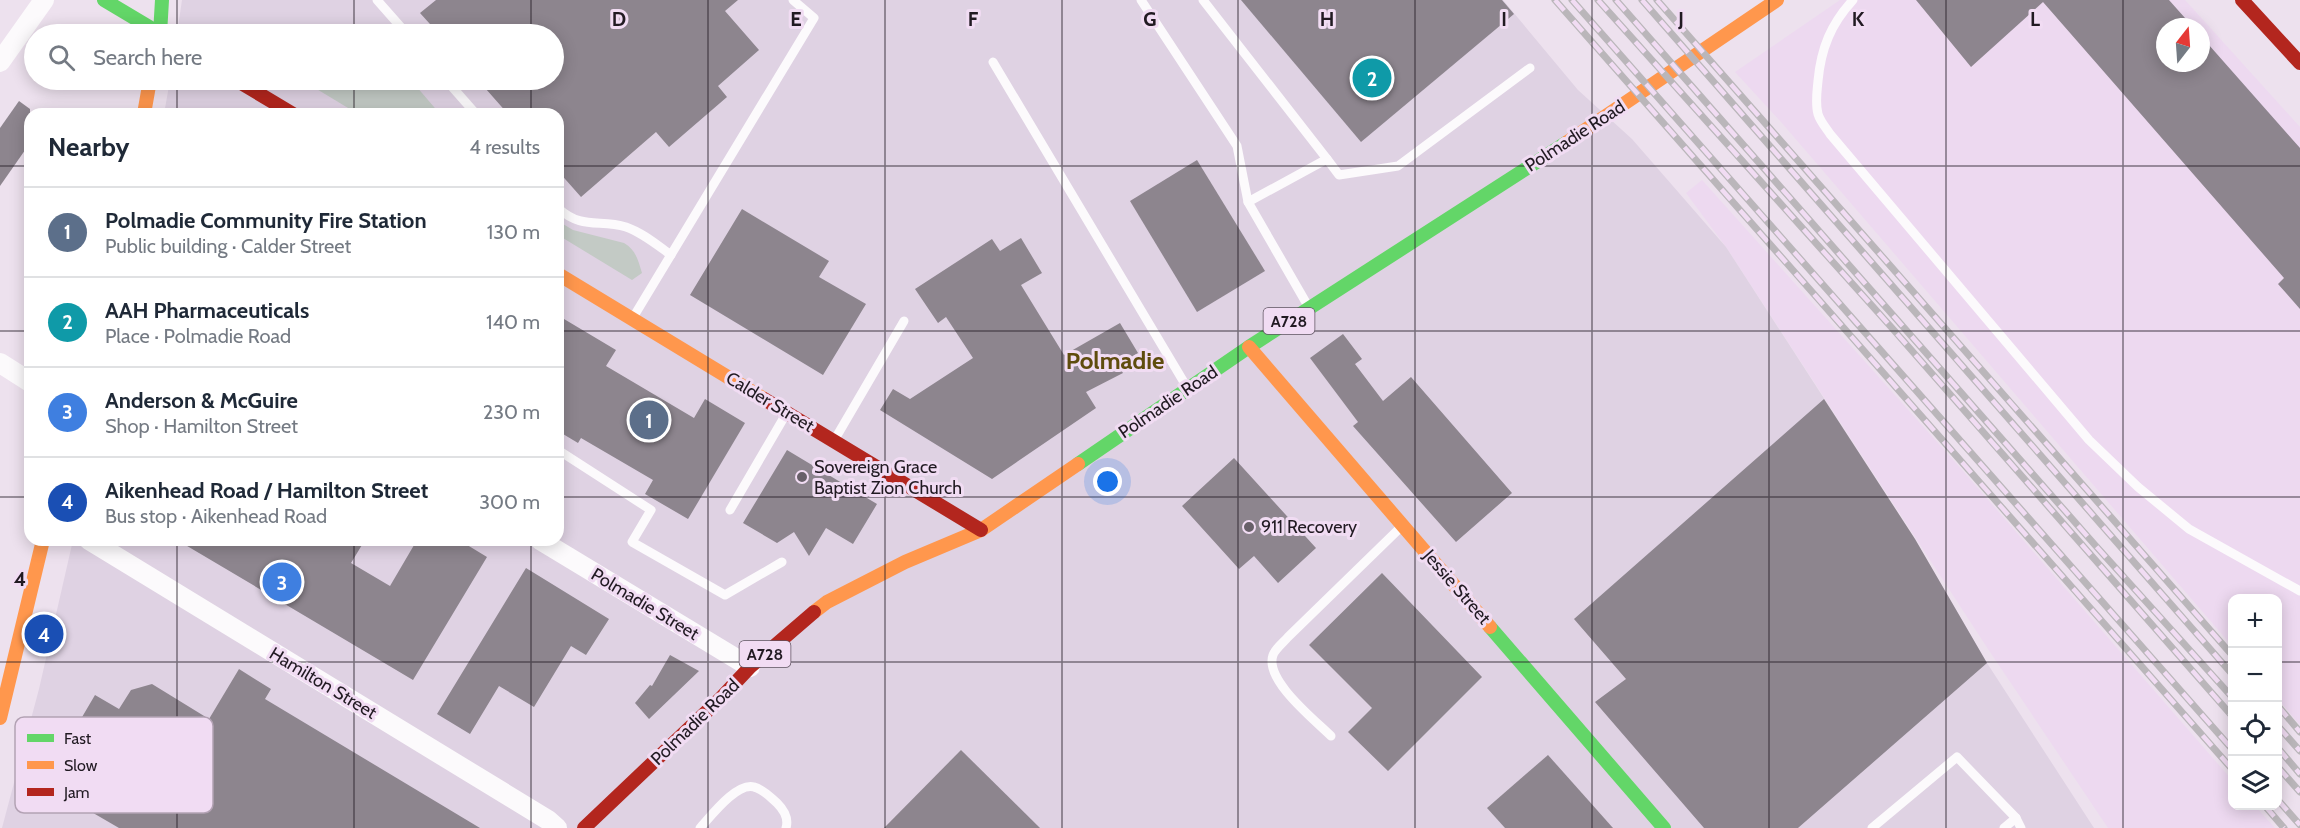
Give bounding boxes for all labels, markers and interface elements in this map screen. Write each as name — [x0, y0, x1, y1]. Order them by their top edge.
text: D — [612, 7, 626, 31]
text: E — [790, 7, 802, 31]
text: F — [968, 7, 979, 31]
text: G — [1143, 7, 1157, 31]
text: H — [1320, 7, 1334, 31]
text: I — [1501, 7, 1507, 31]
text: J — [1677, 7, 1684, 31]
text: K — [1852, 7, 1865, 31]
text: L — [2030, 7, 2040, 31]
north arrow — [2156, 18, 2210, 72]
search box — [24, 24, 564, 90]
icon: search — [45, 41, 78, 74]
text: Search here — [93, 44, 202, 71]
pin: 2 — [1352, 56, 1392, 100]
street label: Polmadie Road — [1521, 96, 1629, 176]
text: Nearby — [48, 131, 129, 163]
text: 4 results — [469, 135, 540, 159]
text: Polmadie Community Fire Station — [105, 207, 427, 234]
text: 1 — [64, 220, 71, 244]
text: 130 m — [487, 220, 540, 244]
text: Public building · Calder Street — [105, 234, 351, 258]
text: AAH Pharmaceuticals — [105, 297, 309, 324]
road number: A728 — [1264, 308, 1314, 334]
text: 2 — [62, 310, 73, 334]
text: 140 m — [486, 310, 540, 334]
text: Place · Polmadie Road — [105, 324, 291, 348]
district label: Polmadie — [1066, 346, 1164, 375]
street label: Polmadie Road — [1114, 361, 1222, 443]
street label: Calder Street — [722, 367, 818, 437]
text: Anderson & McGuire — [105, 387, 298, 414]
pin: 1 — [630, 398, 668, 442]
text: 3 — [62, 400, 73, 424]
text: 230 m — [483, 400, 540, 424]
text: Shop · Hamilton Street — [105, 414, 298, 438]
place label: Sovereign Grace Baptist Zion Church — [814, 456, 962, 499]
your location — [1093, 467, 1122, 496]
marker: Sovereign Grace Baptist Zion Church — [795, 470, 809, 484]
text: Aikenhead Road / Hamilton Street — [105, 477, 428, 504]
text: 4 — [61, 490, 74, 514]
text: 300 m — [479, 490, 540, 514]
text: Bus stop · Aikenhead Road — [105, 504, 327, 528]
place label: 911 Recovery — [1261, 516, 1357, 538]
marker: 911 Recovery — [1242, 520, 1256, 534]
street label: Jessie Street — [1418, 544, 1495, 629]
pin: 3 — [262, 560, 302, 604]
street label: Polmadie Street — [587, 563, 703, 645]
text: 4 — [14, 567, 26, 591]
map controls — [2228, 594, 2282, 810]
button: + — [2228, 594, 2282, 648]
pin: 4 — [24, 612, 63, 656]
road number: A728 — [740, 641, 790, 667]
street label: Hamilton Street — [265, 642, 381, 724]
button: − — [2228, 648, 2282, 702]
street label: Polmadie Road — [646, 674, 744, 770]
button: locate — [2228, 702, 2282, 756]
legend — [15, 717, 213, 813]
text: Fast — [64, 729, 92, 748]
text: Slow — [64, 756, 98, 775]
button: layers — [2228, 756, 2282, 810]
text: Jam — [63, 783, 90, 802]

